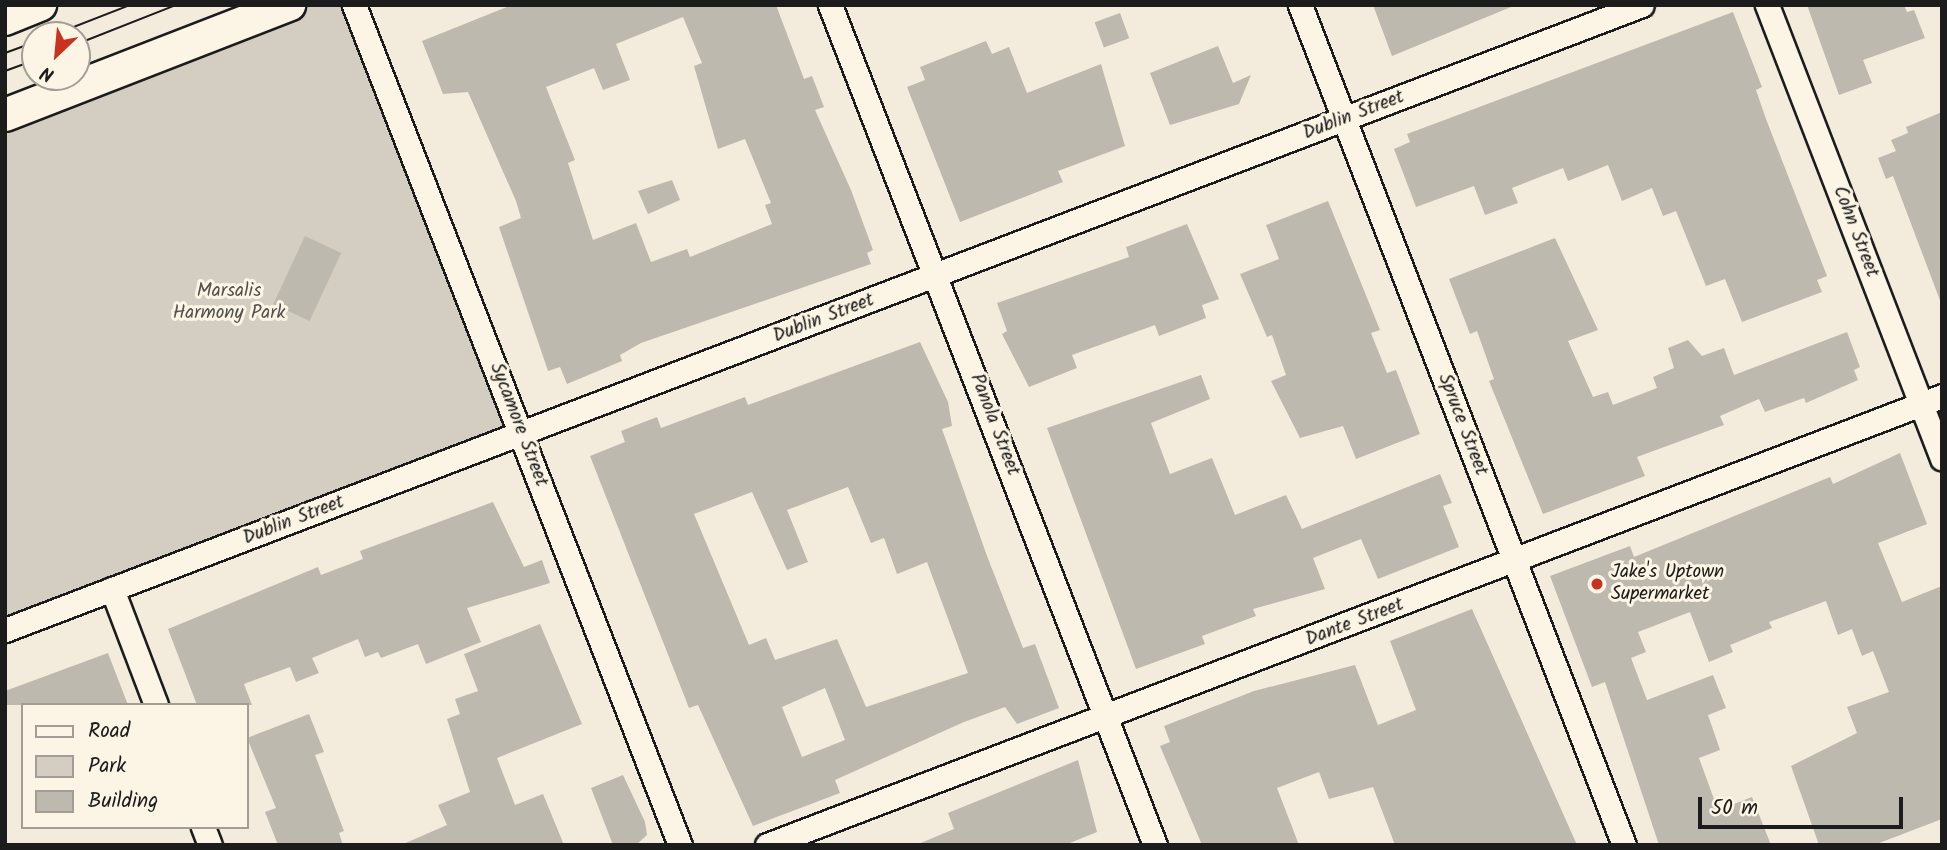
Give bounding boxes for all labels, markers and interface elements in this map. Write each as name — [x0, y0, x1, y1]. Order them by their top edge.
north arrow — [21, 21, 91, 91]
text: N — [36, 57, 60, 89]
street label: Dublin Street — [1300, 86, 1408, 146]
street label: Cohn Street — [1827, 183, 1883, 281]
park label: Marsalis Harmony Park — [173, 281, 285, 325]
street label: Dublin Street — [770, 289, 878, 349]
street label: Sycamore Street — [484, 360, 552, 490]
street label: Panola Street — [964, 371, 1024, 479]
street label: Spruce Street — [1432, 371, 1492, 479]
street label: Dublin Street — [240, 491, 348, 551]
place label: Jake's Uptown Supermarket — [1611, 562, 1724, 606]
marker: Jake's Uptown Supermarket — [1589, 576, 1605, 592]
street label: Dante Street — [1303, 594, 1407, 652]
legend — [21, 703, 248, 829]
text: Road — [88, 715, 130, 748]
text: Park — [88, 750, 126, 783]
scale bar — [1702, 784, 1907, 828]
text: Building — [88, 785, 158, 818]
text: 50 m — [1711, 792, 1758, 825]

